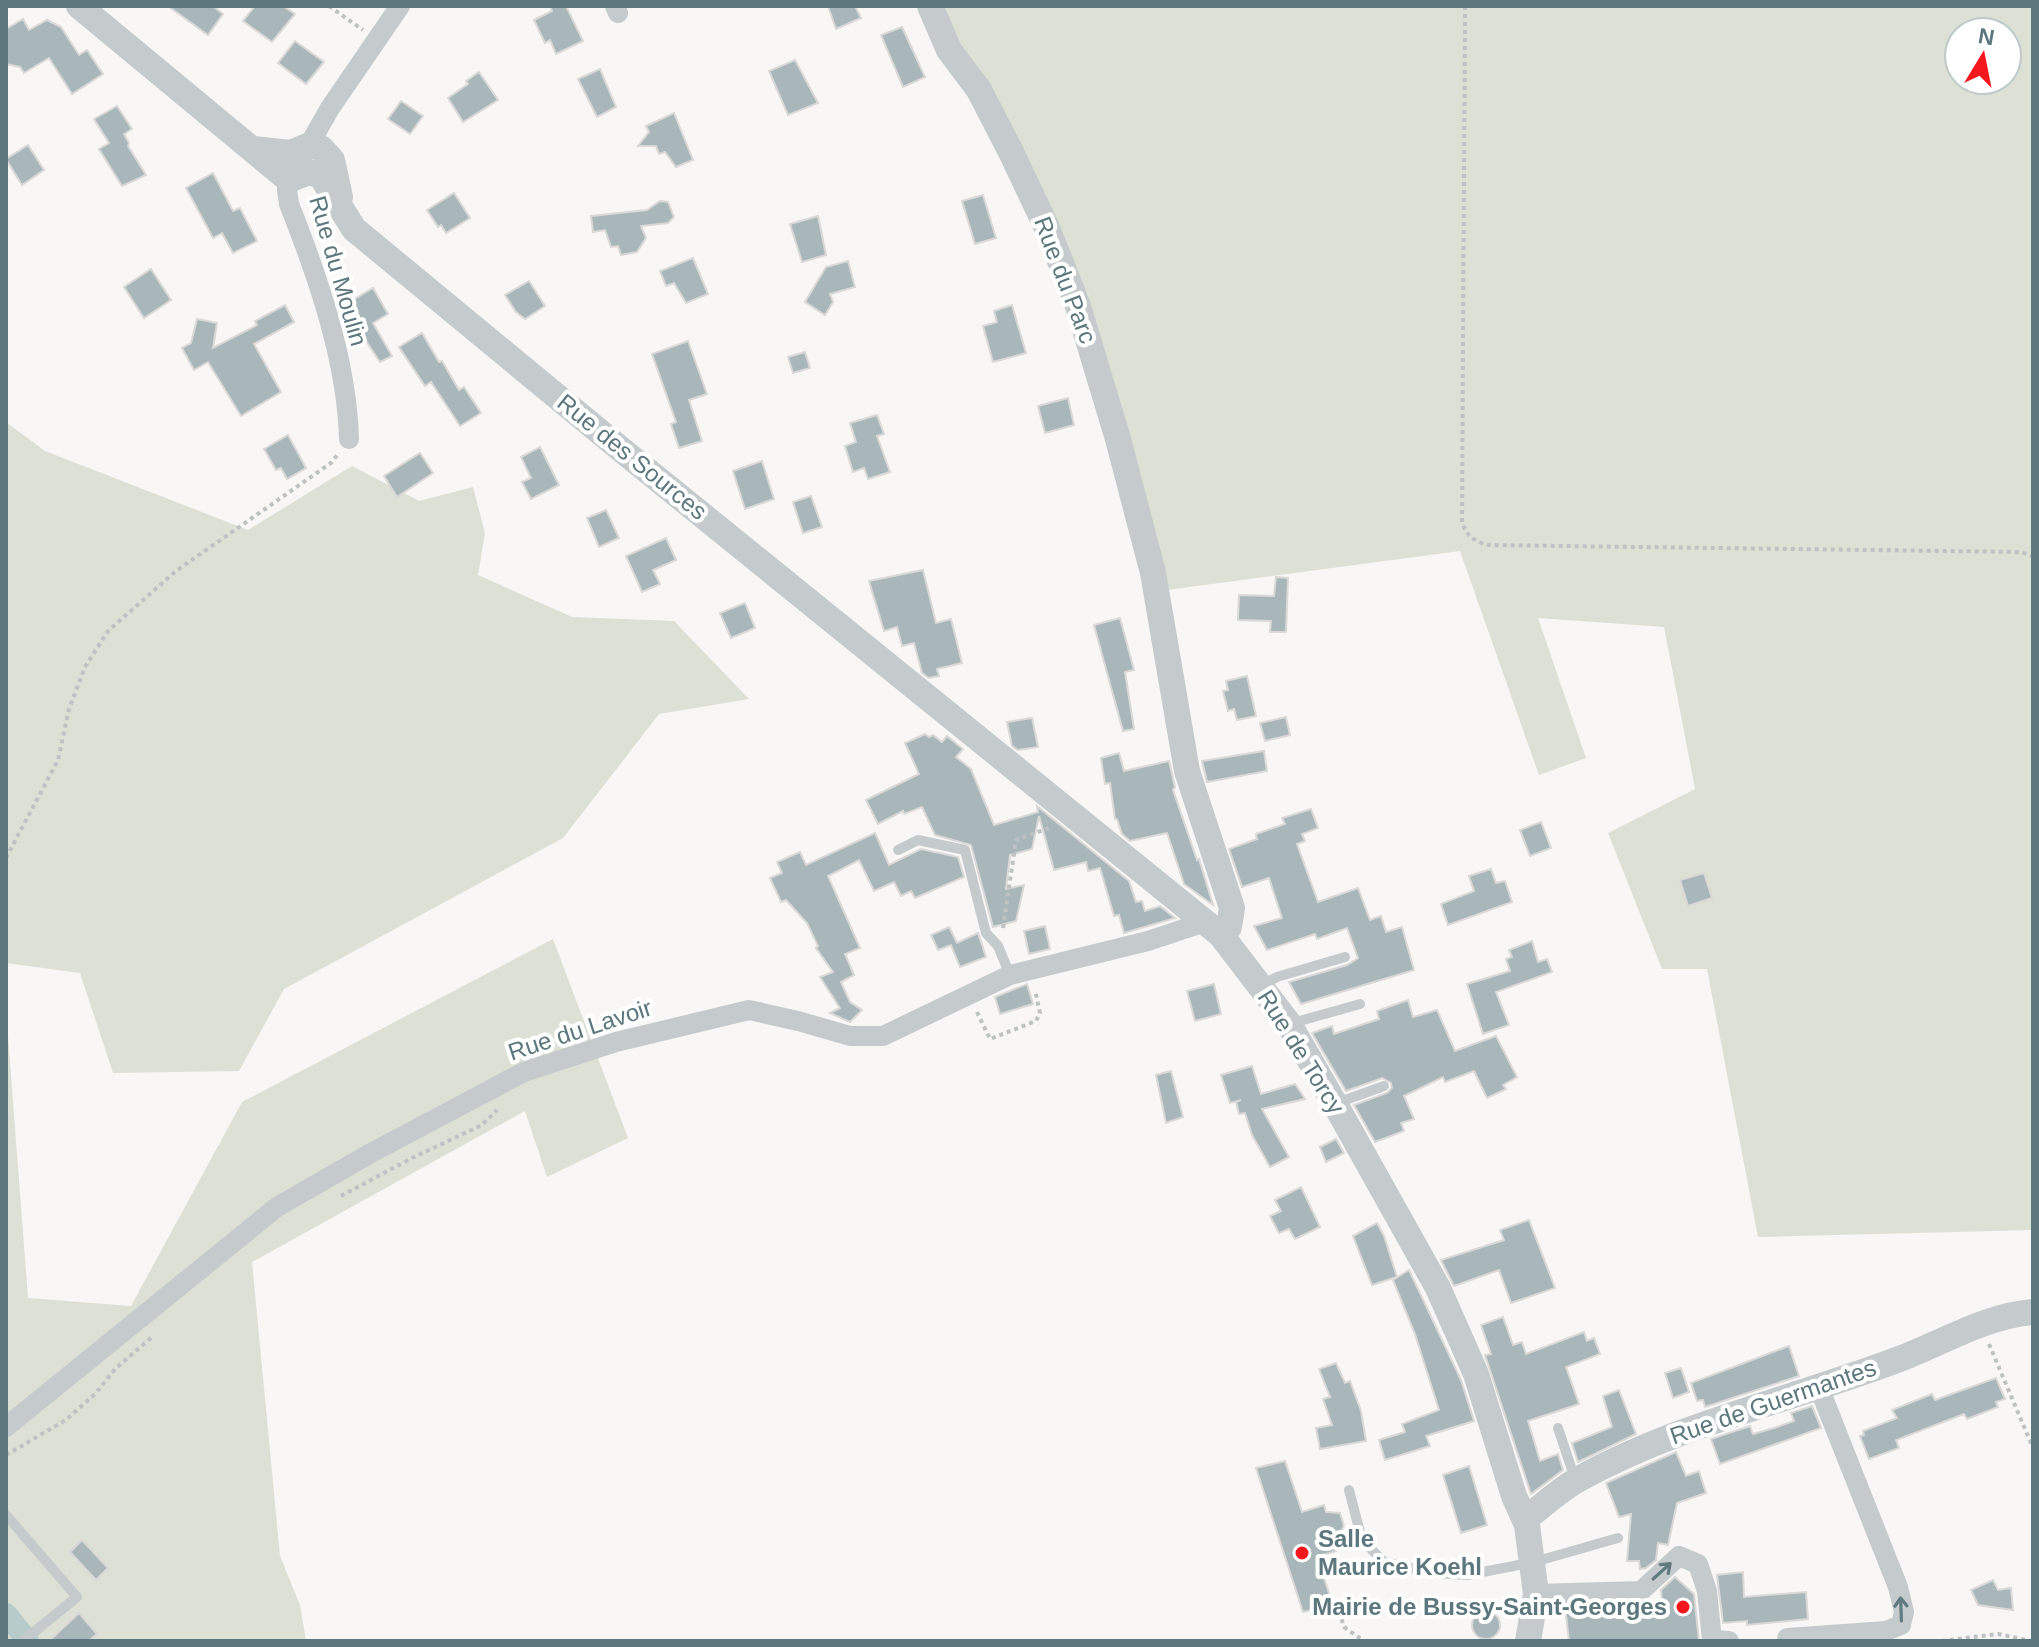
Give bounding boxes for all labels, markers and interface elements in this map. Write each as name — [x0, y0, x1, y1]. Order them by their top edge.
north arrow — [1943, 16, 2023, 96]
text: N — [1976, 23, 1996, 50]
street label: Rue du Moulin — [304, 193, 373, 349]
street label: Rue du Parc — [1029, 213, 1102, 347]
street label: Rue des Sources — [552, 388, 712, 525]
street label: Rue de Torcy — [1253, 985, 1350, 1119]
street label: Rue du Lavoir — [505, 994, 655, 1065]
street label: Rue de Guermantes — [1666, 1354, 1879, 1449]
place label: Salle Maurice Koehl — [1318, 1525, 1482, 1580]
marker: Salle Maurice Koehl — [1293, 1544, 1311, 1562]
one-way arrow — [1651, 1562, 1672, 1581]
place label: Mairie de Bussy-Saint-Georges — [1312, 1593, 1667, 1620]
one-way arrow — [1893, 1596, 1908, 1622]
marker: Mairie de Bussy-Saint-Georges — [1674, 1598, 1692, 1616]

